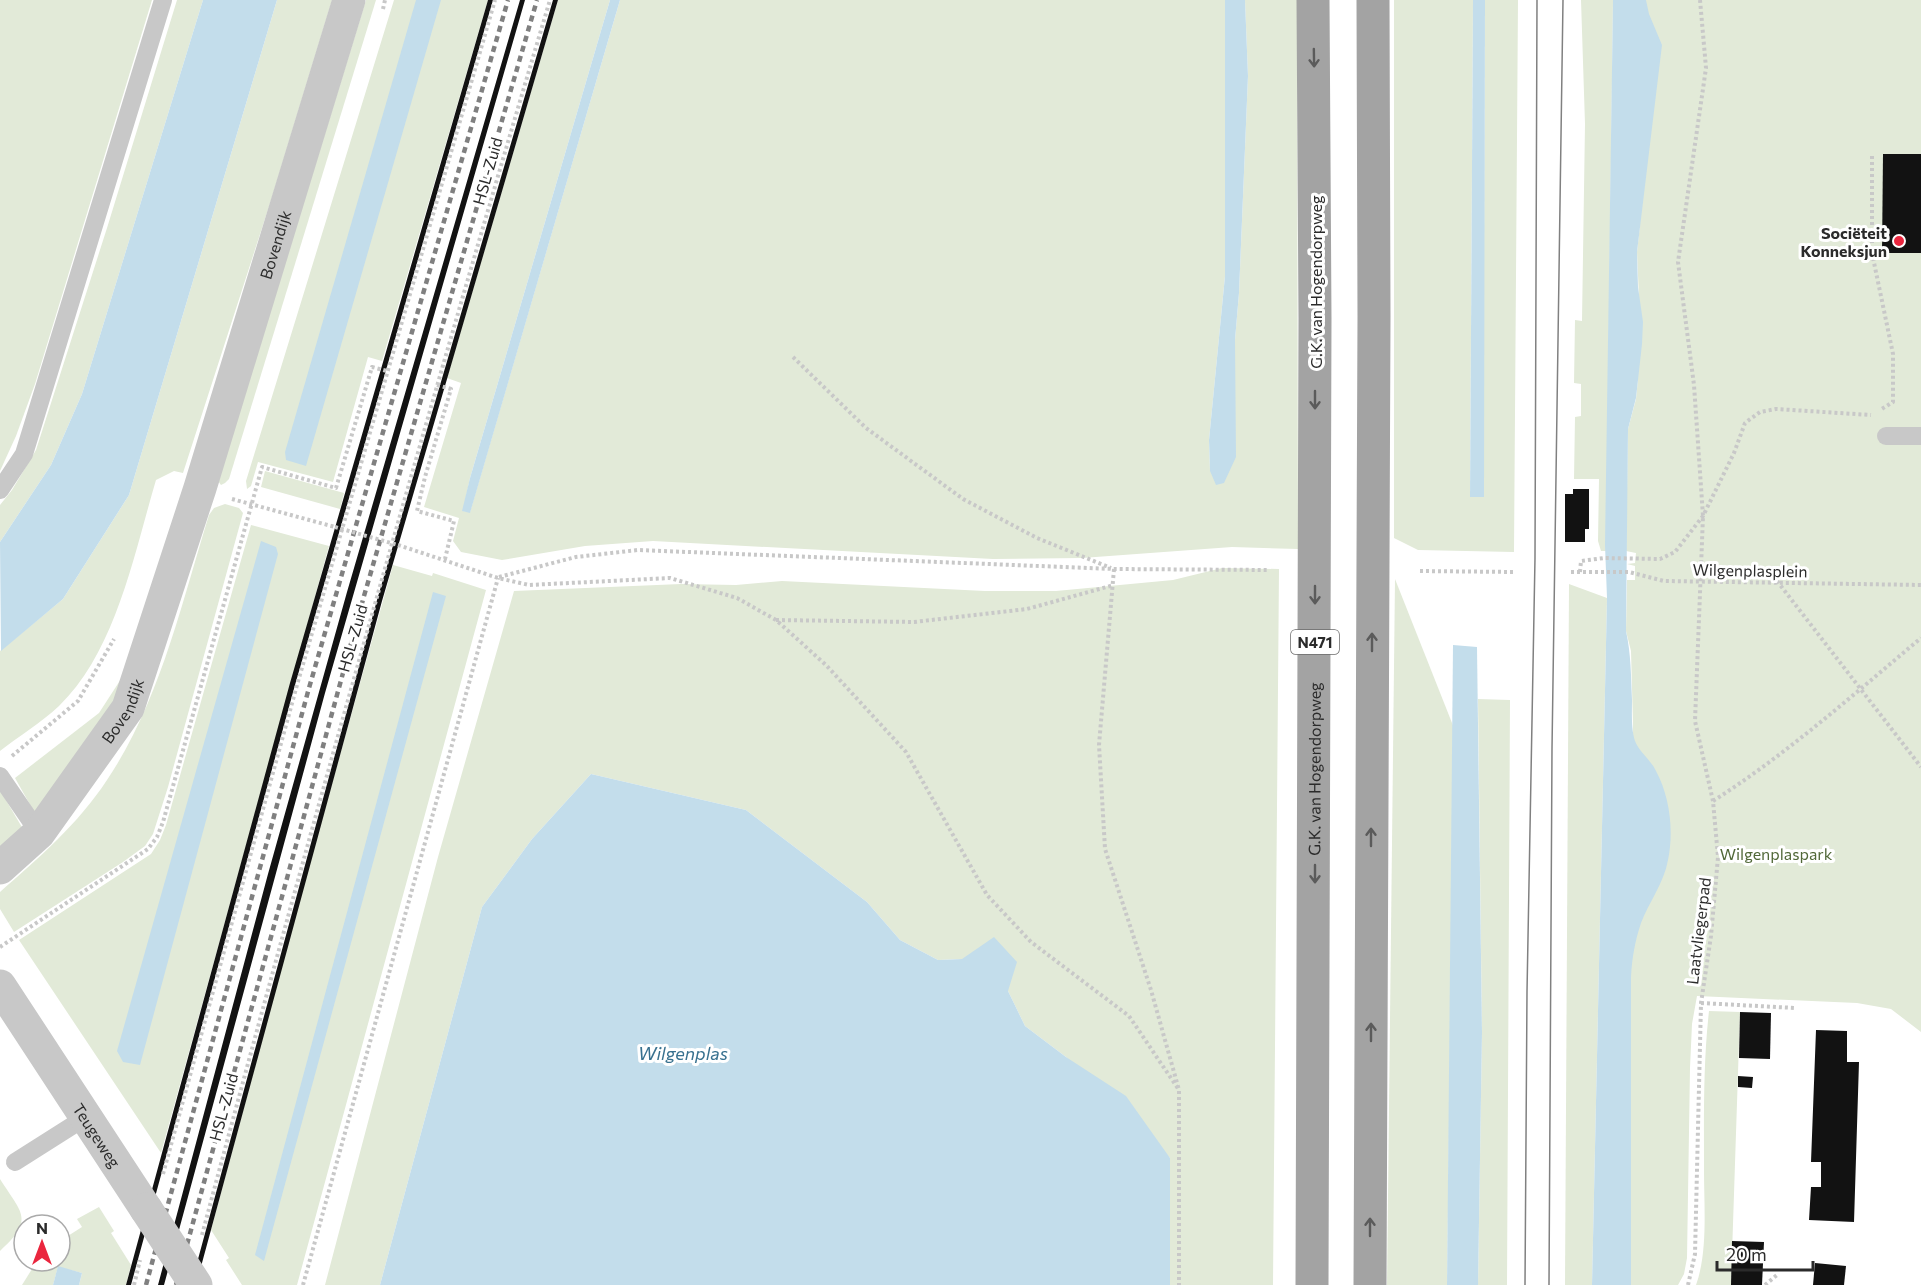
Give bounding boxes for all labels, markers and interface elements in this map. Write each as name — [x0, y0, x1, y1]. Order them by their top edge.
one-way arrow — [1308, 48, 1320, 68]
street label: HSL-Zuid — [468, 135, 506, 207]
street label: G.K. van Hogendorpweg — [1306, 195, 1325, 369]
street label: Bovendijk — [255, 207, 294, 281]
place label: Sociëteit Konneksjun — [1801, 223, 1887, 260]
marker: Sociëteit Konneksjun — [1892, 234, 1906, 248]
one-way arrow — [1309, 390, 1321, 410]
street label: Wilgenplasplein — [1692, 559, 1808, 581]
one-way arrow — [1309, 585, 1321, 605]
street label: HSL-Zuid — [333, 602, 371, 674]
road number: N471 — [1291, 630, 1339, 654]
one-way arrow — [1366, 632, 1378, 652]
street label: Bovendijk — [97, 675, 147, 747]
street label: G.K. van Hogendorpweg — [1304, 682, 1323, 856]
one-way arrow — [1365, 827, 1377, 847]
park label: Wilgenplaspark — [1720, 844, 1833, 863]
one-way arrow — [1309, 864, 1321, 884]
street label: Laatvliegerpad — [1682, 876, 1714, 986]
one-way arrow — [1365, 1022, 1377, 1042]
water label: Wilgenplas — [638, 1042, 728, 1064]
street label: HSL-Zuid — [205, 1071, 241, 1143]
street label: Teugeweg — [70, 1099, 126, 1171]
north arrow — [12, 1213, 72, 1273]
one-way arrow — [1364, 1217, 1376, 1237]
text: N — [36, 1218, 48, 1237]
scale bar — [1717, 1234, 1813, 1272]
text: 20 m — [1726, 1243, 1767, 1265]

